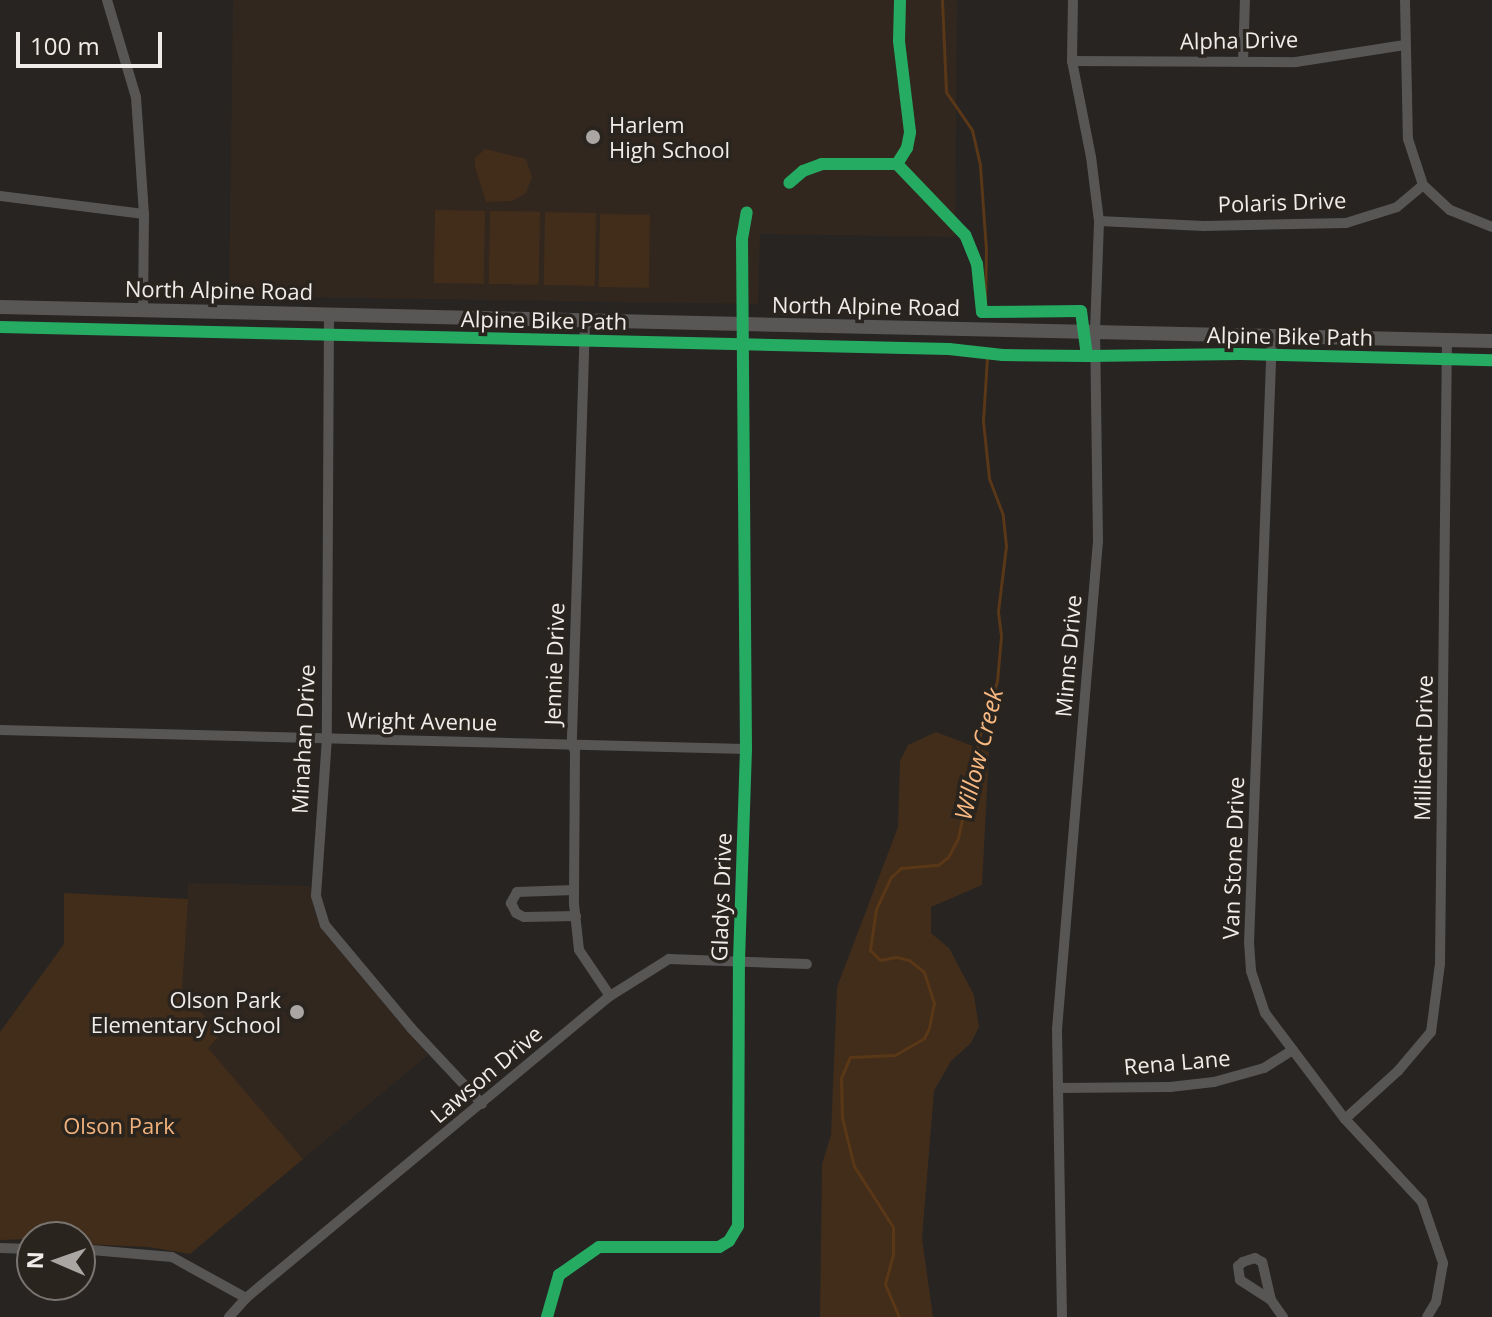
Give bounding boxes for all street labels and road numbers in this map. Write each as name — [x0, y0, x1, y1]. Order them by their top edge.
street label: Alpha Drive — [1180, 26, 1298, 54]
street label: Polaris Drive — [1217, 187, 1347, 217]
street label: North Alpine Road — [125, 275, 313, 305]
street label: North Alpine Road — [772, 291, 960, 321]
street label: Alpine Bike Path — [461, 305, 627, 335]
street label: Alpine Bike Path — [1207, 321, 1373, 351]
street label: Minns Drive — [1050, 594, 1086, 718]
street label: Jennie Drive — [539, 602, 569, 726]
street label: Minahan Drive — [286, 663, 320, 815]
street label: Millicent Drive — [1409, 675, 1437, 821]
street label: Wright Avenue — [347, 706, 497, 736]
street label: Van Stone Drive — [1217, 776, 1249, 940]
street label: Gladys Drive — [706, 832, 736, 962]
street label: Lawson Drive — [425, 1020, 547, 1128]
street label: Rena Lane — [1123, 1044, 1231, 1080]

